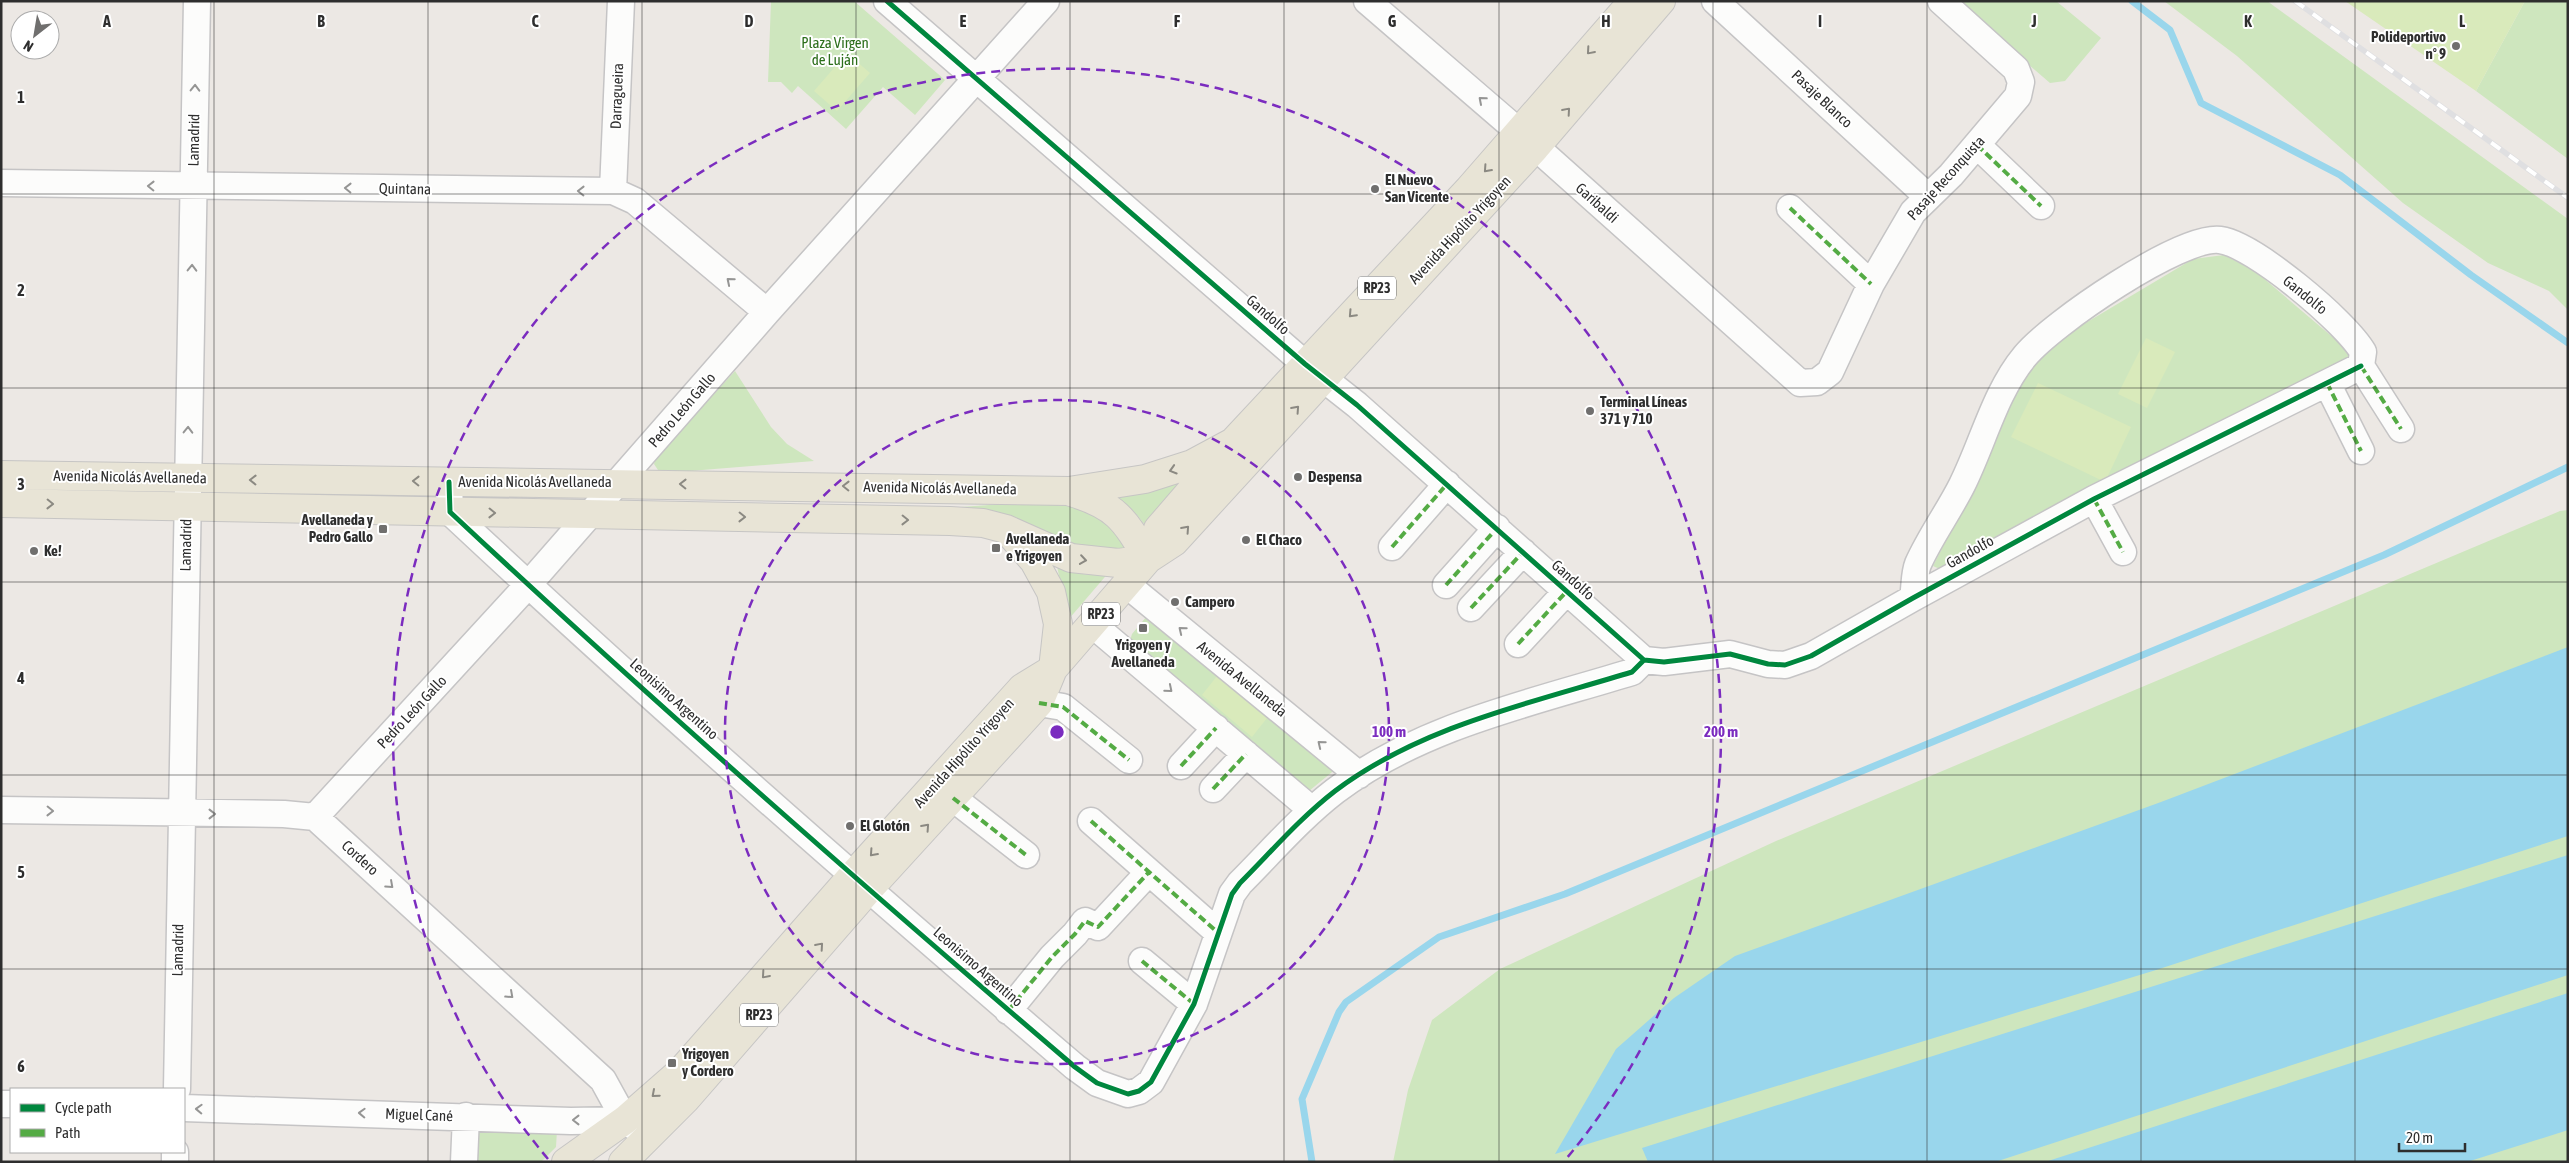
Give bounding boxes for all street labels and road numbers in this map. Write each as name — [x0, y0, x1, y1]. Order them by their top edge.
street label: Darragueira — [607, 63, 626, 129]
street label: Pasaje Blanco — [1789, 66, 1856, 131]
street label: Lamadrid — [185, 114, 202, 166]
street label: Pasaje Reconquista — [1903, 132, 1988, 223]
street label: Avenida Hipólito Yrigoyen — [1405, 172, 1514, 287]
street label: Garibaldi — [1573, 179, 1622, 226]
street label: Quintana — [379, 180, 431, 197]
street label: Gandolfo — [2280, 272, 2331, 317]
road number: RP23 — [1358, 276, 1396, 300]
street label: Gandolfo — [1243, 291, 1293, 338]
street label: Pedro León Gallo — [645, 369, 719, 450]
street label: Avenida Nicolás Avellaneda — [53, 467, 207, 486]
street label: Avenida Nicolás Avellaneda — [458, 473, 612, 490]
street label: Avenida Nicolás Avellaneda — [863, 478, 1017, 497]
street label: Lamadrid — [177, 519, 194, 571]
street label: Gandolfo — [1943, 532, 1996, 571]
street label: Gandolfo — [1548, 556, 1598, 603]
road number: RP23 — [1082, 602, 1120, 626]
street label: Avenida Avellaneda — [1194, 637, 1291, 720]
street label: Leonisimo Argentino — [627, 655, 722, 743]
street label: Pedro León Gallo — [374, 672, 450, 752]
street label: Avenida Hipólito Yrigoyen — [910, 695, 1017, 811]
street label: Cordero — [338, 837, 382, 879]
street label: Leonisimo Argentino — [930, 923, 1026, 1010]
street label: Lamadrid — [169, 924, 186, 976]
road number: RP23 — [740, 1004, 778, 1026]
street label: Miguel Cané — [385, 1105, 453, 1124]

